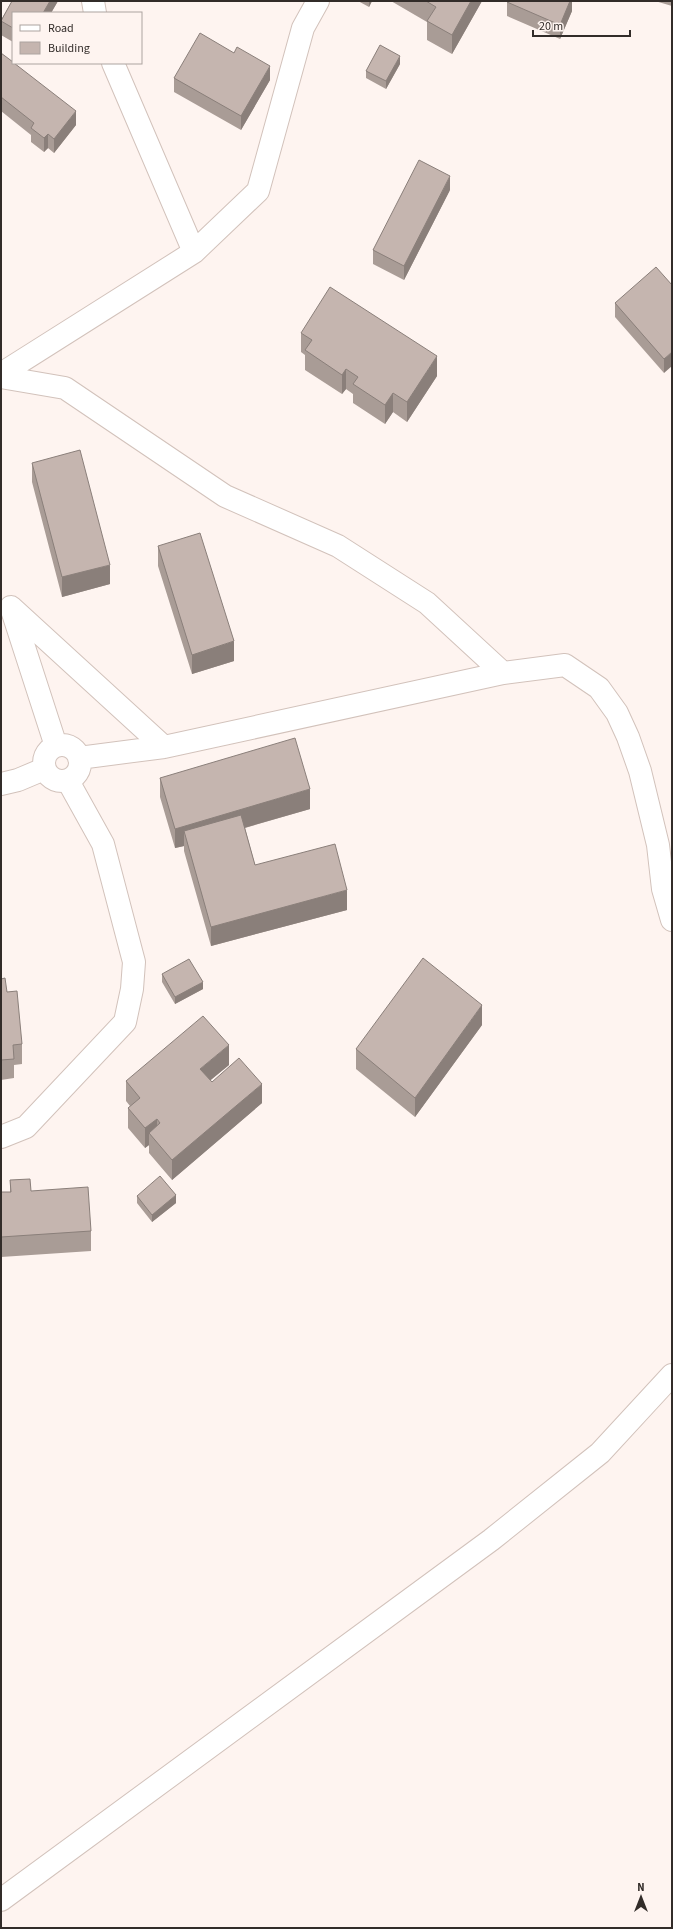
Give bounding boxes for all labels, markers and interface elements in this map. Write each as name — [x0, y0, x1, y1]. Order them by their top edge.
legend — [12, 12, 142, 64]
scale bar — [533, 12, 630, 38]
text: 20 m — [539, 18, 563, 35]
text: Road — [48, 20, 74, 37]
text: Building — [48, 40, 90, 57]
north arrow — [621, 1877, 661, 1917]
text: N — [637, 1880, 645, 1895]

